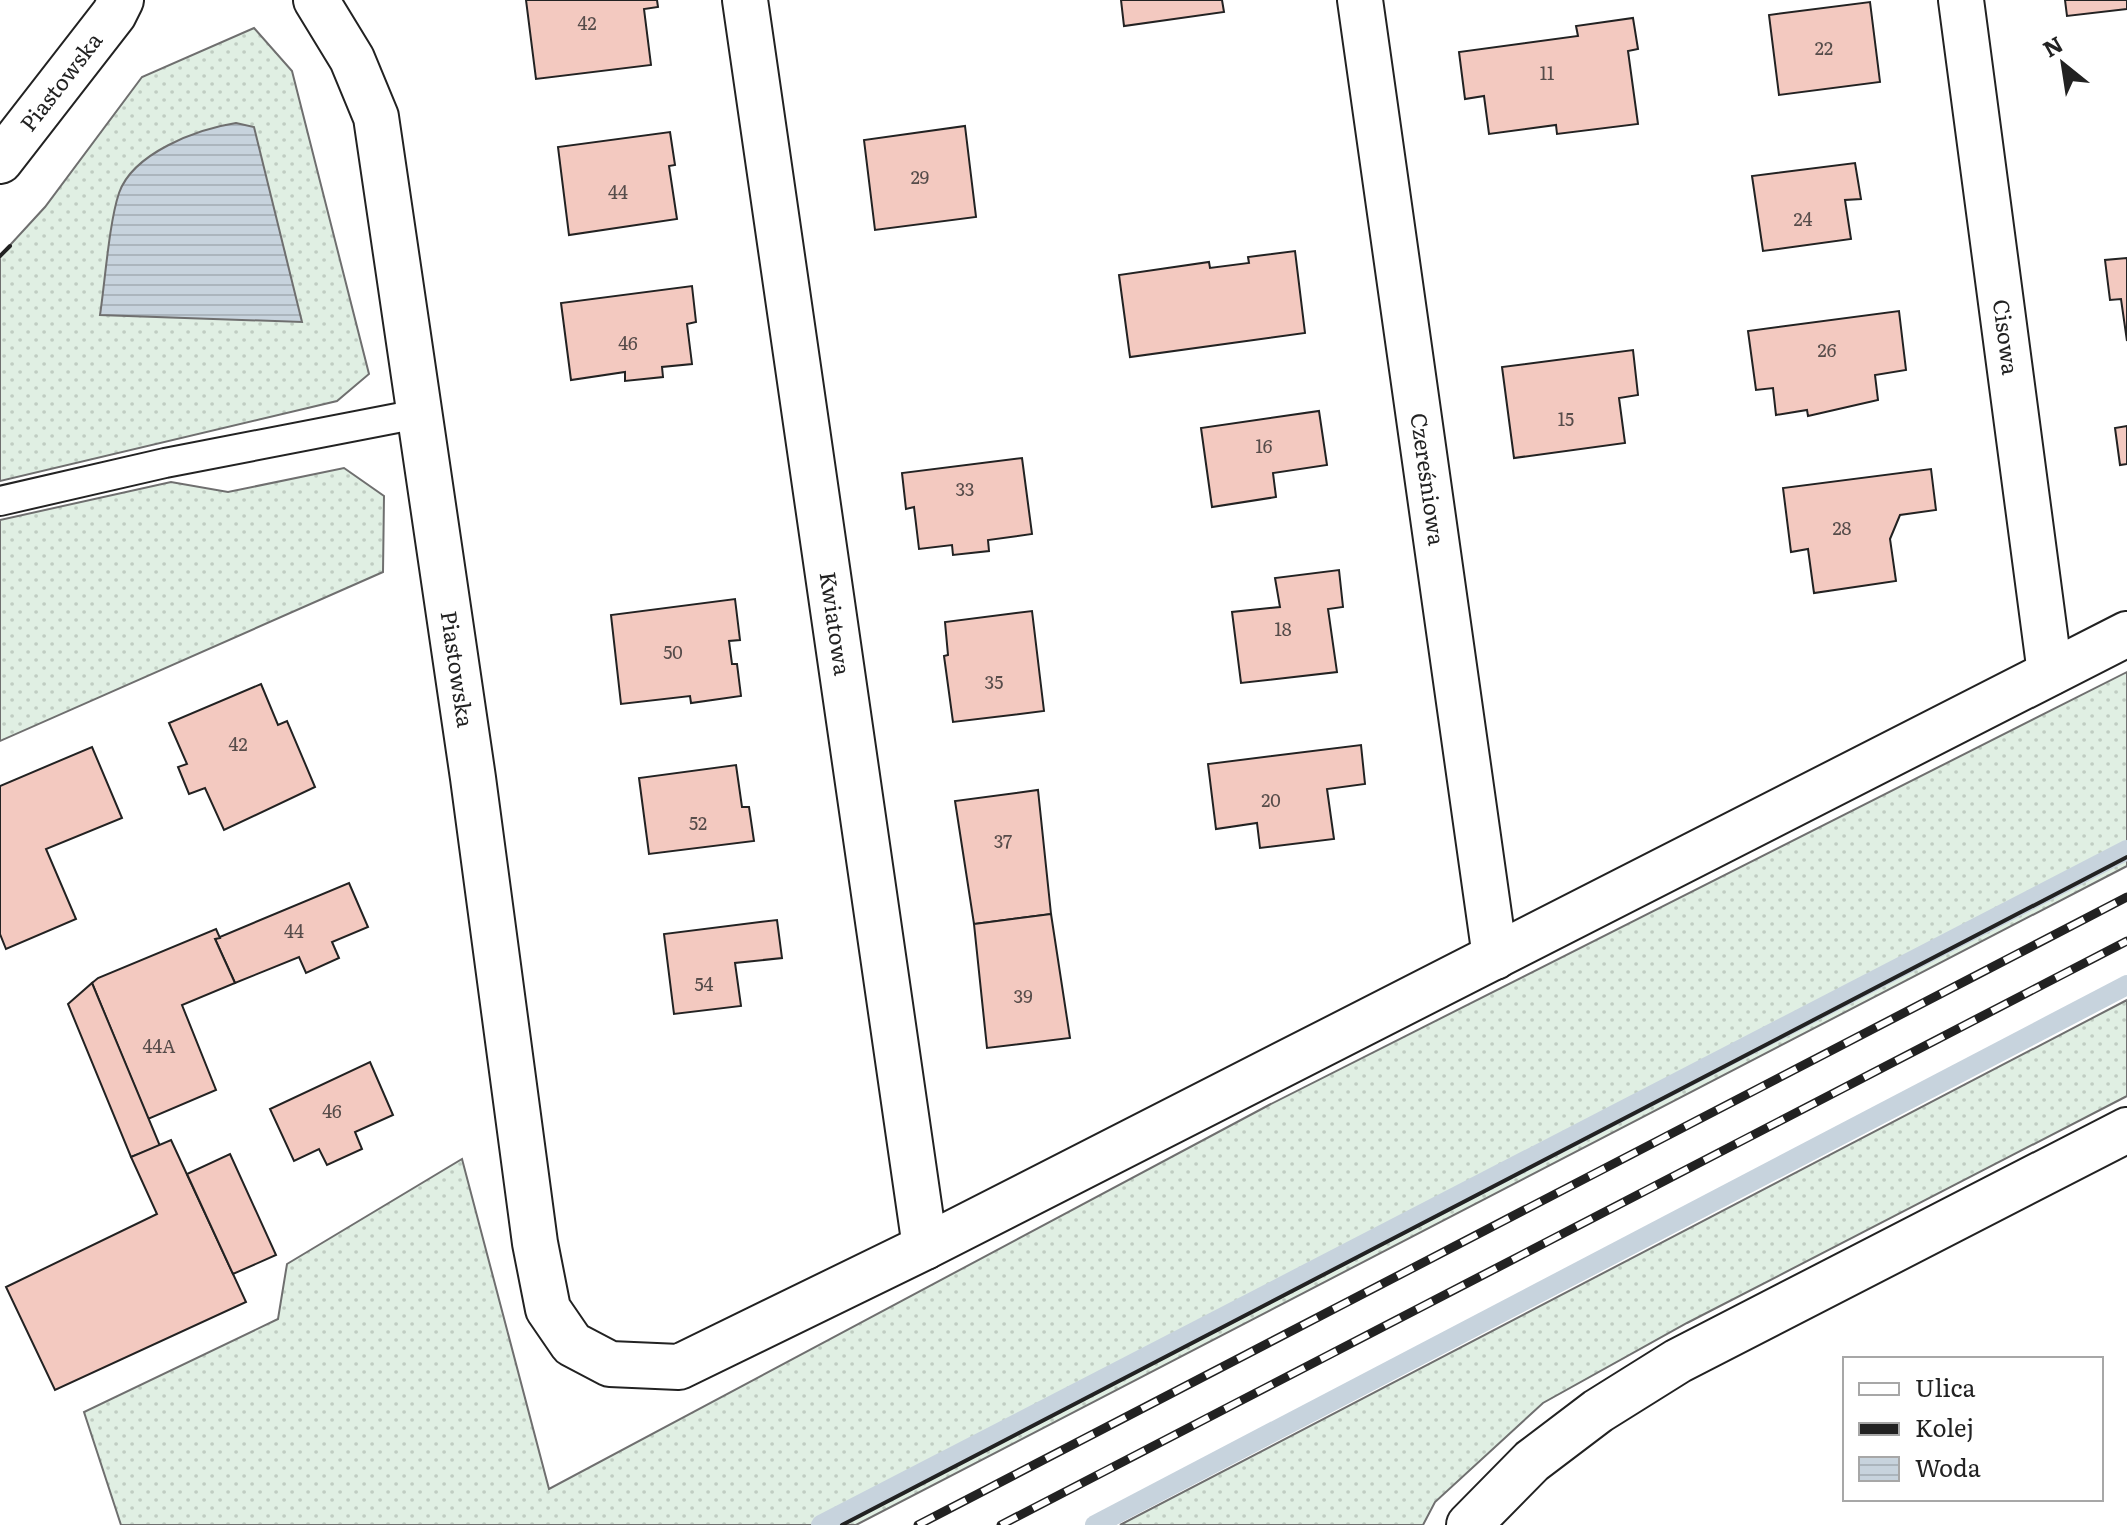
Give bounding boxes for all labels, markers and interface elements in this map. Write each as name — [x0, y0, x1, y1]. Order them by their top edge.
house number: 42 — [577, 9, 597, 36]
street label: Piastowska — [11, 24, 109, 138]
north arrow — [2023, 24, 2103, 104]
text: N — [2036, 26, 2068, 64]
house number: 22 — [1815, 34, 1833, 61]
house number: 11 — [1540, 59, 1554, 86]
house number: 29 — [911, 163, 929, 190]
house number: 44 — [608, 178, 628, 205]
house number: 24 — [1793, 205, 1813, 232]
street label: Cisowa — [1986, 297, 2028, 377]
house number: 46 — [618, 329, 638, 356]
house number: 26 — [1818, 336, 1837, 363]
house number: 15 — [1558, 405, 1574, 432]
street label: Czereśniowa — [1403, 411, 1455, 548]
house number: 16 — [1256, 432, 1273, 459]
house number: 33 — [956, 475, 974, 502]
house number: 28 — [1832, 514, 1852, 541]
street label: Kwiatowa — [813, 569, 860, 678]
street label: Piastowska — [434, 608, 483, 730]
house number: 18 — [1274, 615, 1292, 642]
house number: 50 — [663, 638, 683, 665]
house number: 35 — [985, 668, 1003, 695]
house number: 42 — [228, 730, 248, 757]
house number: 20 — [1261, 786, 1281, 813]
house number: 52 — [689, 809, 707, 836]
house number: 37 — [994, 827, 1012, 854]
house number: 44 — [284, 917, 304, 944]
house number: 54 — [694, 970, 714, 997]
house number: 39 — [1013, 982, 1033, 1009]
house number: 44A — [142, 1032, 176, 1059]
house number: 46 — [322, 1097, 342, 1124]
legend — [1843, 1357, 2103, 1501]
text: Ulica — [1915, 1369, 1975, 1404]
text: Kolej — [1915, 1409, 1974, 1444]
text: Woda — [1915, 1449, 1981, 1484]

